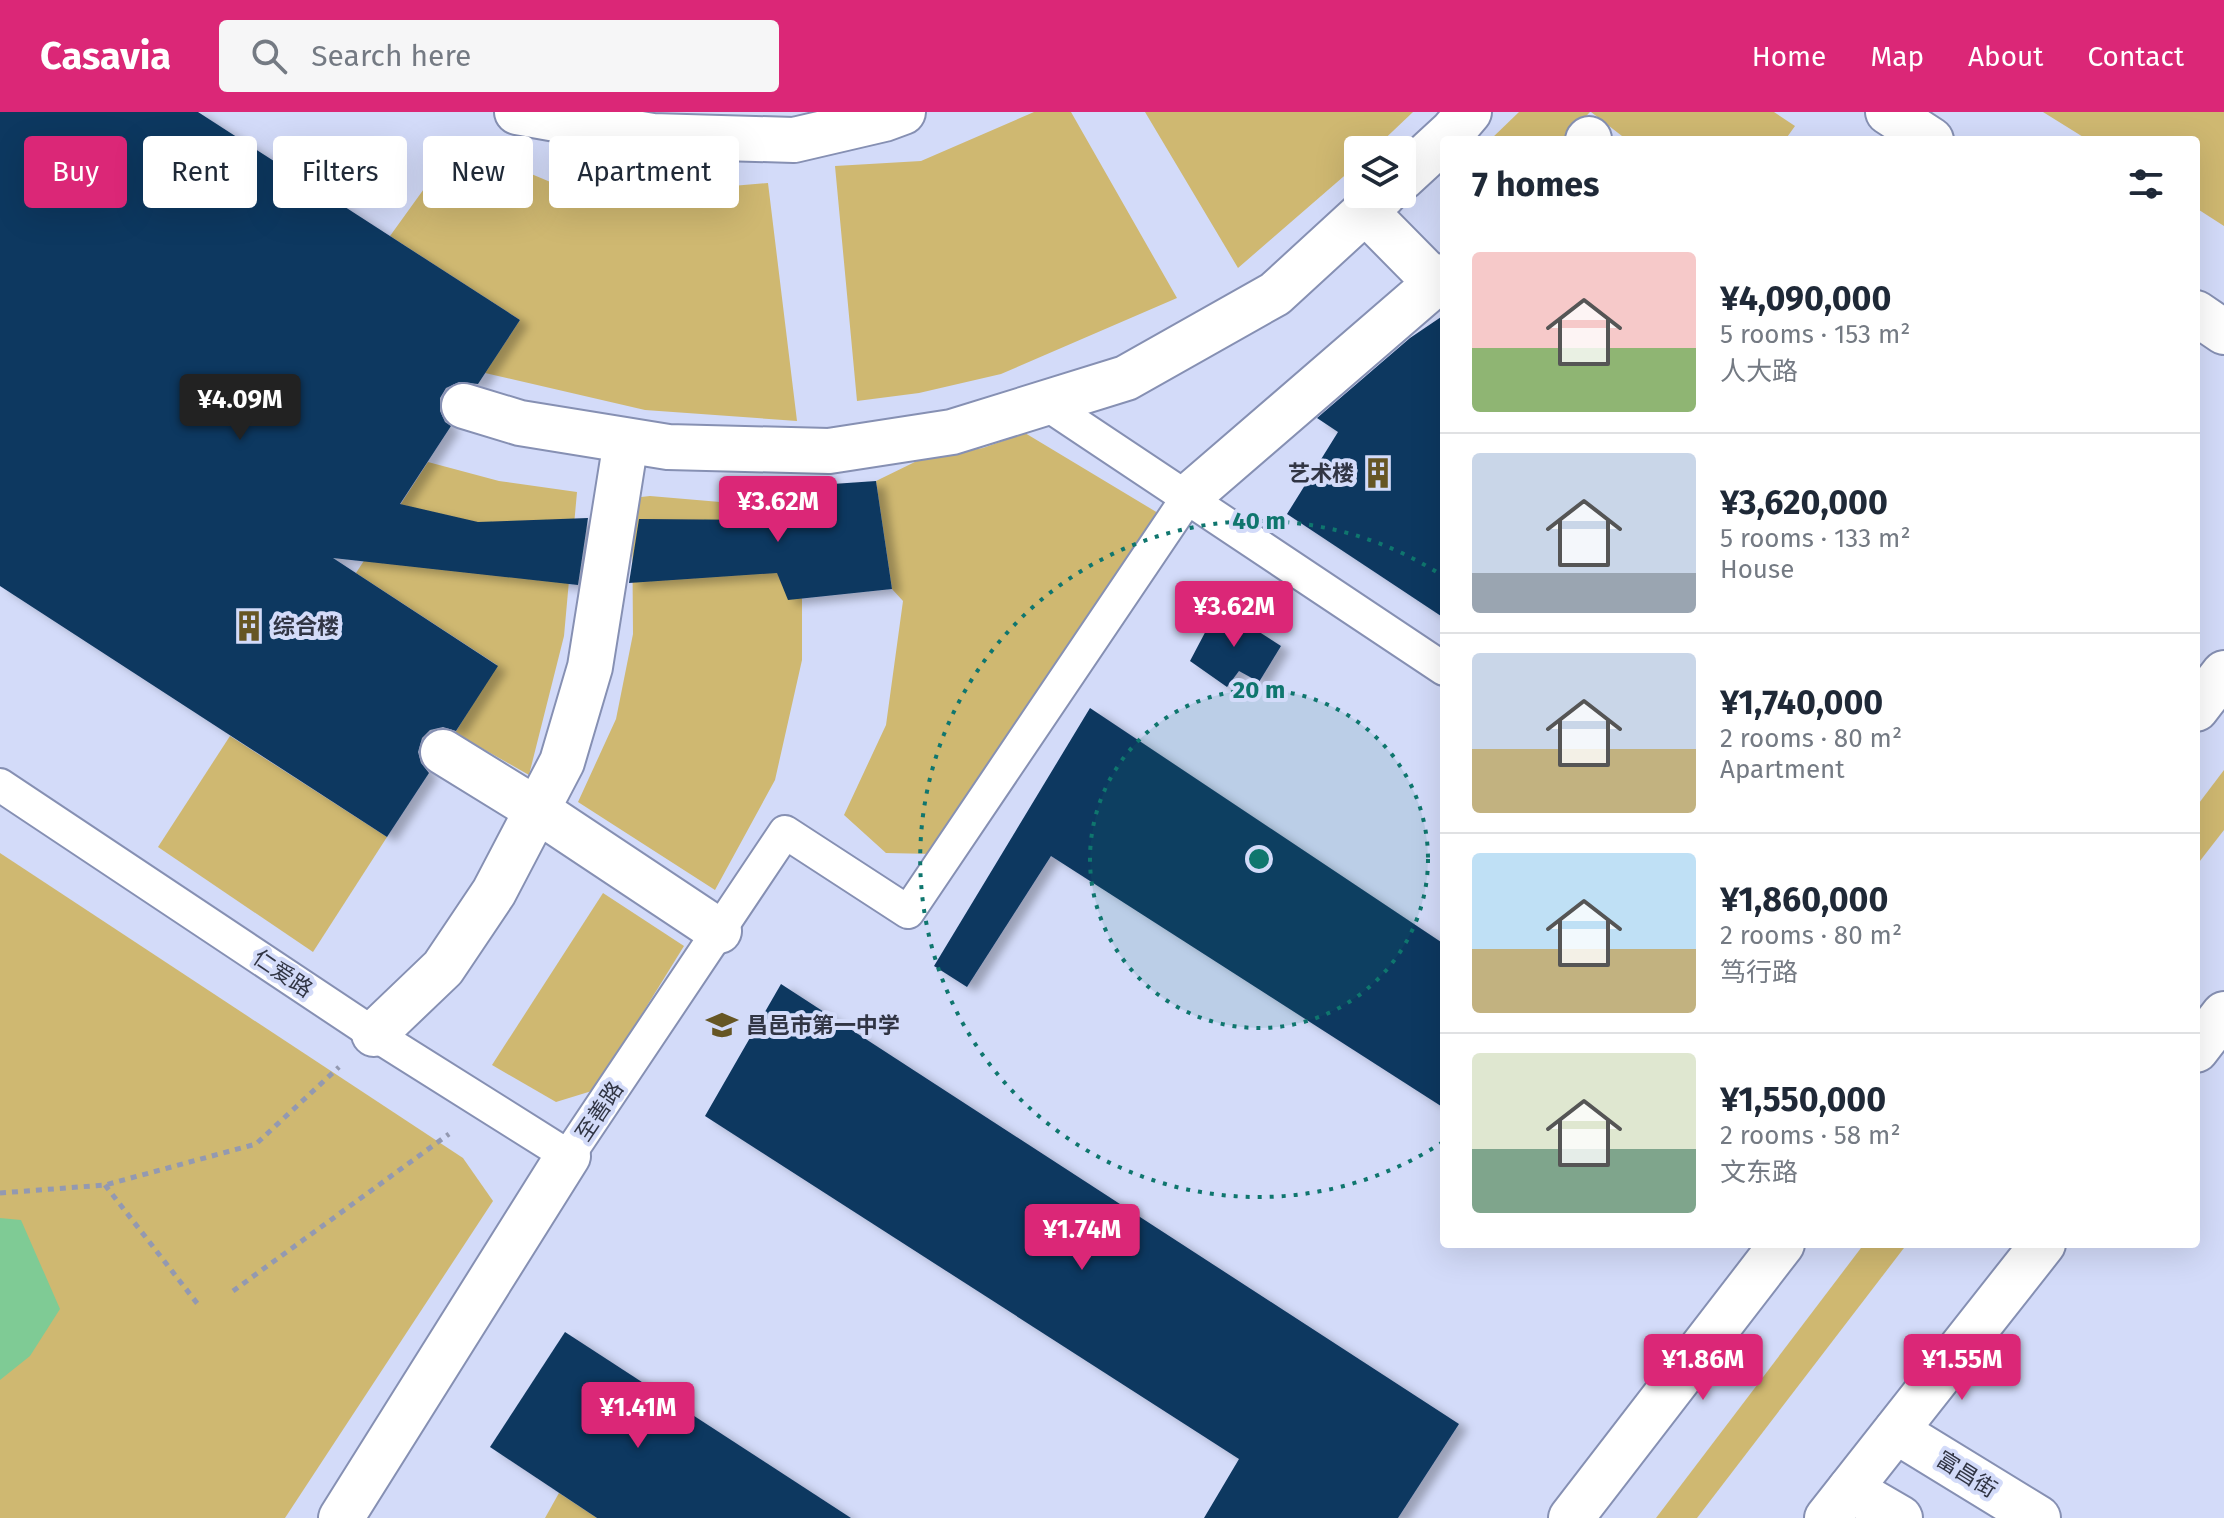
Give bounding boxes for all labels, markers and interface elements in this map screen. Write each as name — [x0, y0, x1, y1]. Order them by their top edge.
search box — [219, 20, 779, 92]
text: Casavia — [40, 33, 171, 79]
icon: search — [247, 34, 291, 78]
text: Search here — [311, 38, 471, 74]
text: Home — [1752, 40, 1826, 73]
text: Map — [1870, 40, 1924, 73]
text: About — [1968, 40, 2043, 73]
text: Contact — [2087, 40, 2184, 73]
chip: Buy — [24, 136, 127, 208]
chip: Rent — [143, 136, 257, 208]
chip: Filters — [273, 136, 407, 208]
chip: New — [423, 136, 533, 208]
chip: Apartment — [549, 136, 739, 208]
map controls — [1344, 136, 1416, 208]
button: layers — [1344, 136, 1416, 208]
icon: filters — [2124, 162, 2168, 206]
text: 7 homes — [1472, 164, 1599, 205]
text: ¥4,090,000 — [1720, 278, 1891, 319]
icon: home — [1536, 284, 1632, 380]
text: 5 rooms · 153 m² — [1720, 319, 1911, 350]
text: 人大路 — [1720, 356, 1798, 387]
pin: ¥4.09M — [175, 374, 305, 442]
text: ¥4.09M — [198, 384, 282, 415]
building icon: 艺术楼 — [1361, 456, 1395, 490]
place label: 艺术楼 — [1288, 460, 1354, 487]
pin: ¥3.62M — [713, 476, 843, 544]
text: ¥3,620,000 — [1720, 482, 1888, 523]
icon: home — [1536, 485, 1632, 581]
text: ¥3.62M — [737, 486, 819, 517]
text: 40 m — [1232, 507, 1286, 535]
text: 5 rooms · 133 m² — [1720, 523, 1911, 554]
text: House — [1720, 554, 1794, 585]
pin: ¥3.62M — [1169, 581, 1299, 649]
text: ¥3.62M — [1193, 591, 1275, 622]
building icon: 综合楼 — [232, 609, 266, 643]
place label: 综合楼 — [273, 613, 339, 640]
text: 20 m — [1233, 676, 1285, 704]
text: ¥1,740,000 — [1720, 682, 1883, 723]
icon: home — [1536, 685, 1632, 781]
text: 2 rooms · 80 m² — [1720, 723, 1902, 754]
text: Apartment — [1720, 754, 1845, 785]
centre of rings — [1245, 845, 1273, 873]
text: ¥1,860,000 — [1720, 879, 1888, 920]
icon: home — [1536, 885, 1632, 981]
text: 2 rooms · 80 m² — [1720, 920, 1902, 951]
street label: 仁爱路 — [248, 944, 318, 1003]
text: 笃行路 — [1720, 957, 1798, 988]
school or university icon: 昌邑市第一中学 — [705, 1008, 739, 1042]
place label: 昌邑市第一中学 — [746, 1012, 900, 1039]
street label: 至善路 — [570, 1076, 629, 1146]
text: ¥1,550,000 — [1720, 1079, 1886, 1120]
icon: home — [1536, 1085, 1632, 1181]
text: 2 rooms · 58 m² — [1720, 1120, 1901, 1151]
text: 文东路 — [1720, 1157, 1798, 1188]
pin: ¥1.74M — [1017, 1204, 1147, 1272]
text: ¥1.74M — [1043, 1214, 1121, 1245]
pin: ¥1.86M — [1638, 1334, 1768, 1402]
pin: ¥1.55M — [1897, 1334, 2027, 1402]
text: ¥1.86M — [1662, 1344, 1744, 1375]
text: ¥1.55M — [1922, 1344, 2002, 1375]
pin: ¥1.41M — [573, 1382, 703, 1450]
text: ¥1.41M — [599, 1392, 677, 1423]
street label: 富昌街 — [1932, 1445, 2002, 1503]

